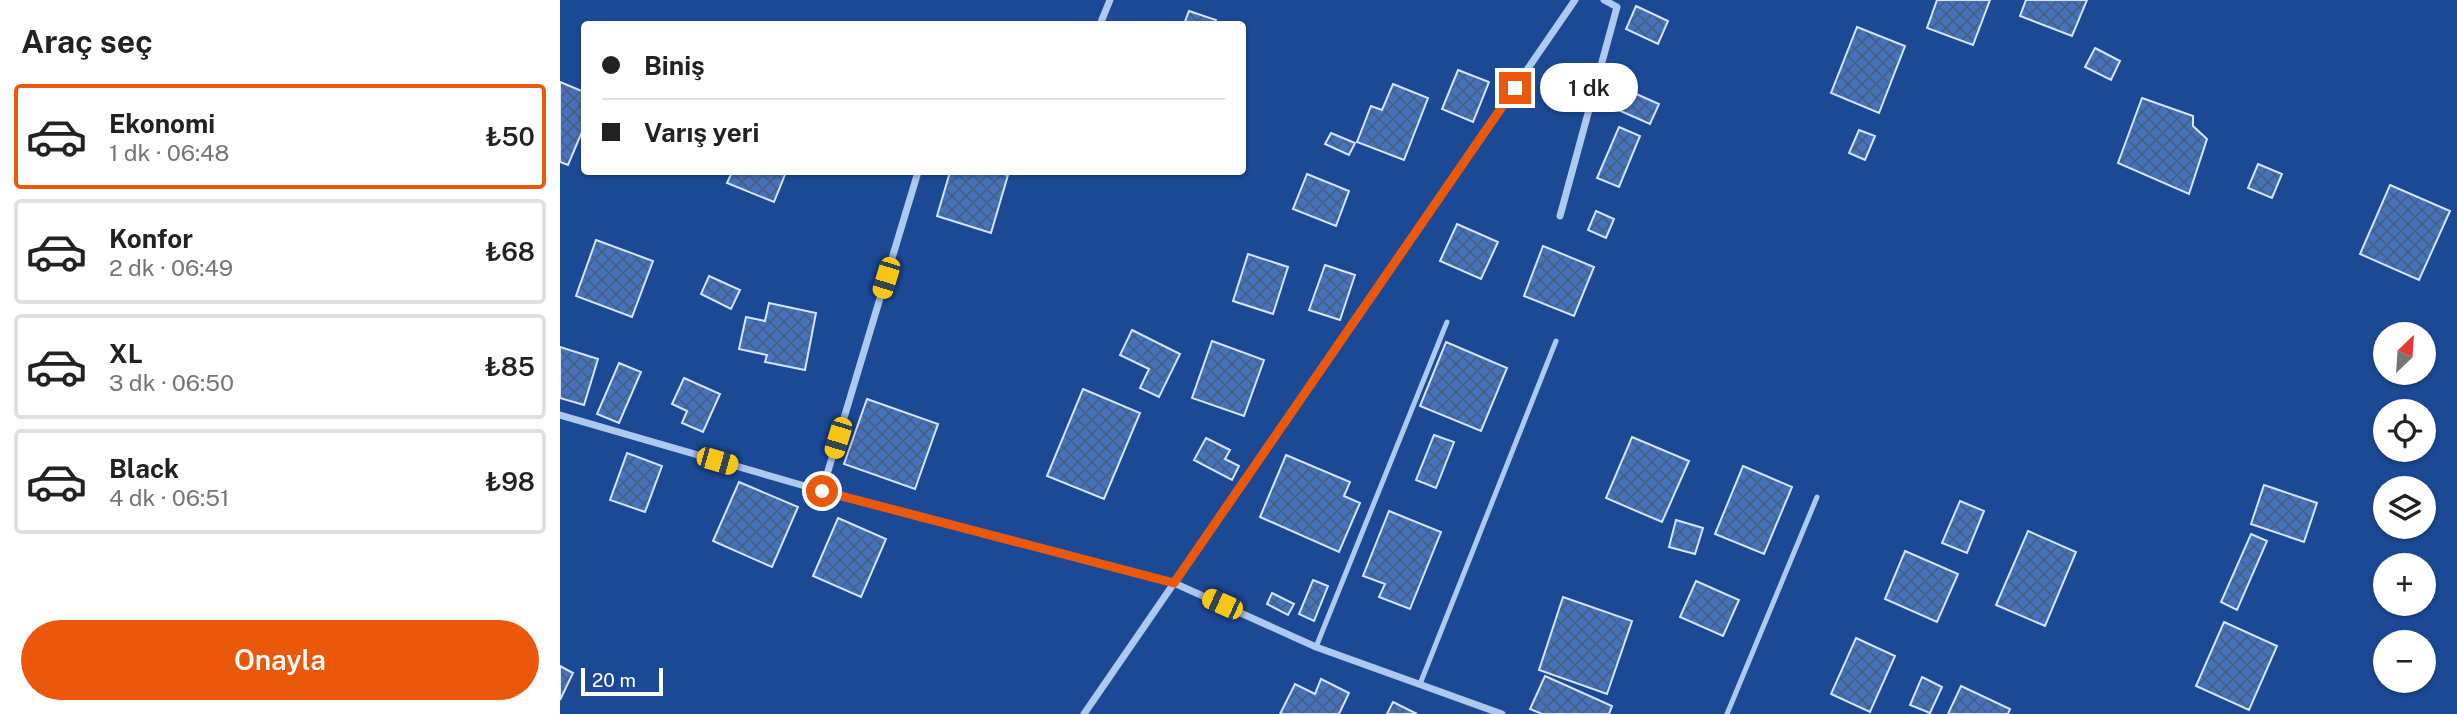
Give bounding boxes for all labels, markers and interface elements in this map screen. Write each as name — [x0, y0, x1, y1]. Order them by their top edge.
text: Araç seç — [21, 23, 153, 60]
text: Biniş — [644, 50, 705, 81]
callout: 1 dk — [1539, 64, 1638, 112]
route end — [1499, 72, 1531, 104]
text: 1 dk — [1568, 74, 1610, 101]
icon: car — [25, 105, 88, 168]
text: Ekonomi — [109, 108, 215, 139]
text: Varış yeri — [644, 117, 759, 148]
text: ₺50 — [485, 121, 535, 152]
text: 1 dk · 06:48 — [109, 139, 229, 166]
icon: car — [25, 220, 88, 283]
text: Konfor — [109, 223, 193, 254]
text: ₺68 — [485, 236, 535, 267]
text: 2 dk · 06:49 — [109, 254, 233, 281]
car — [870, 255, 903, 301]
north arrow — [2373, 322, 2436, 385]
map controls — [2373, 322, 2436, 693]
icon: car — [25, 335, 88, 398]
text: XL — [109, 338, 143, 369]
text: ₺85 — [485, 351, 535, 382]
text: 3 dk · 06:50 — [109, 369, 234, 396]
button: locate — [2373, 399, 2436, 462]
car — [822, 415, 855, 461]
car — [694, 445, 741, 477]
icon: car — [25, 450, 88, 513]
text: Black — [109, 453, 179, 484]
text: ₺98 — [485, 466, 535, 497]
route start — [806, 475, 838, 507]
button: layers — [2373, 476, 2436, 539]
text: 4 dk · 06:51 — [109, 484, 229, 511]
button: + — [2373, 553, 2436, 616]
car — [1199, 586, 1246, 622]
button: Onayla — [21, 620, 539, 700]
button: − — [2373, 630, 2436, 693]
scale bar — [581, 665, 663, 697]
text: 20 m — [592, 669, 636, 691]

